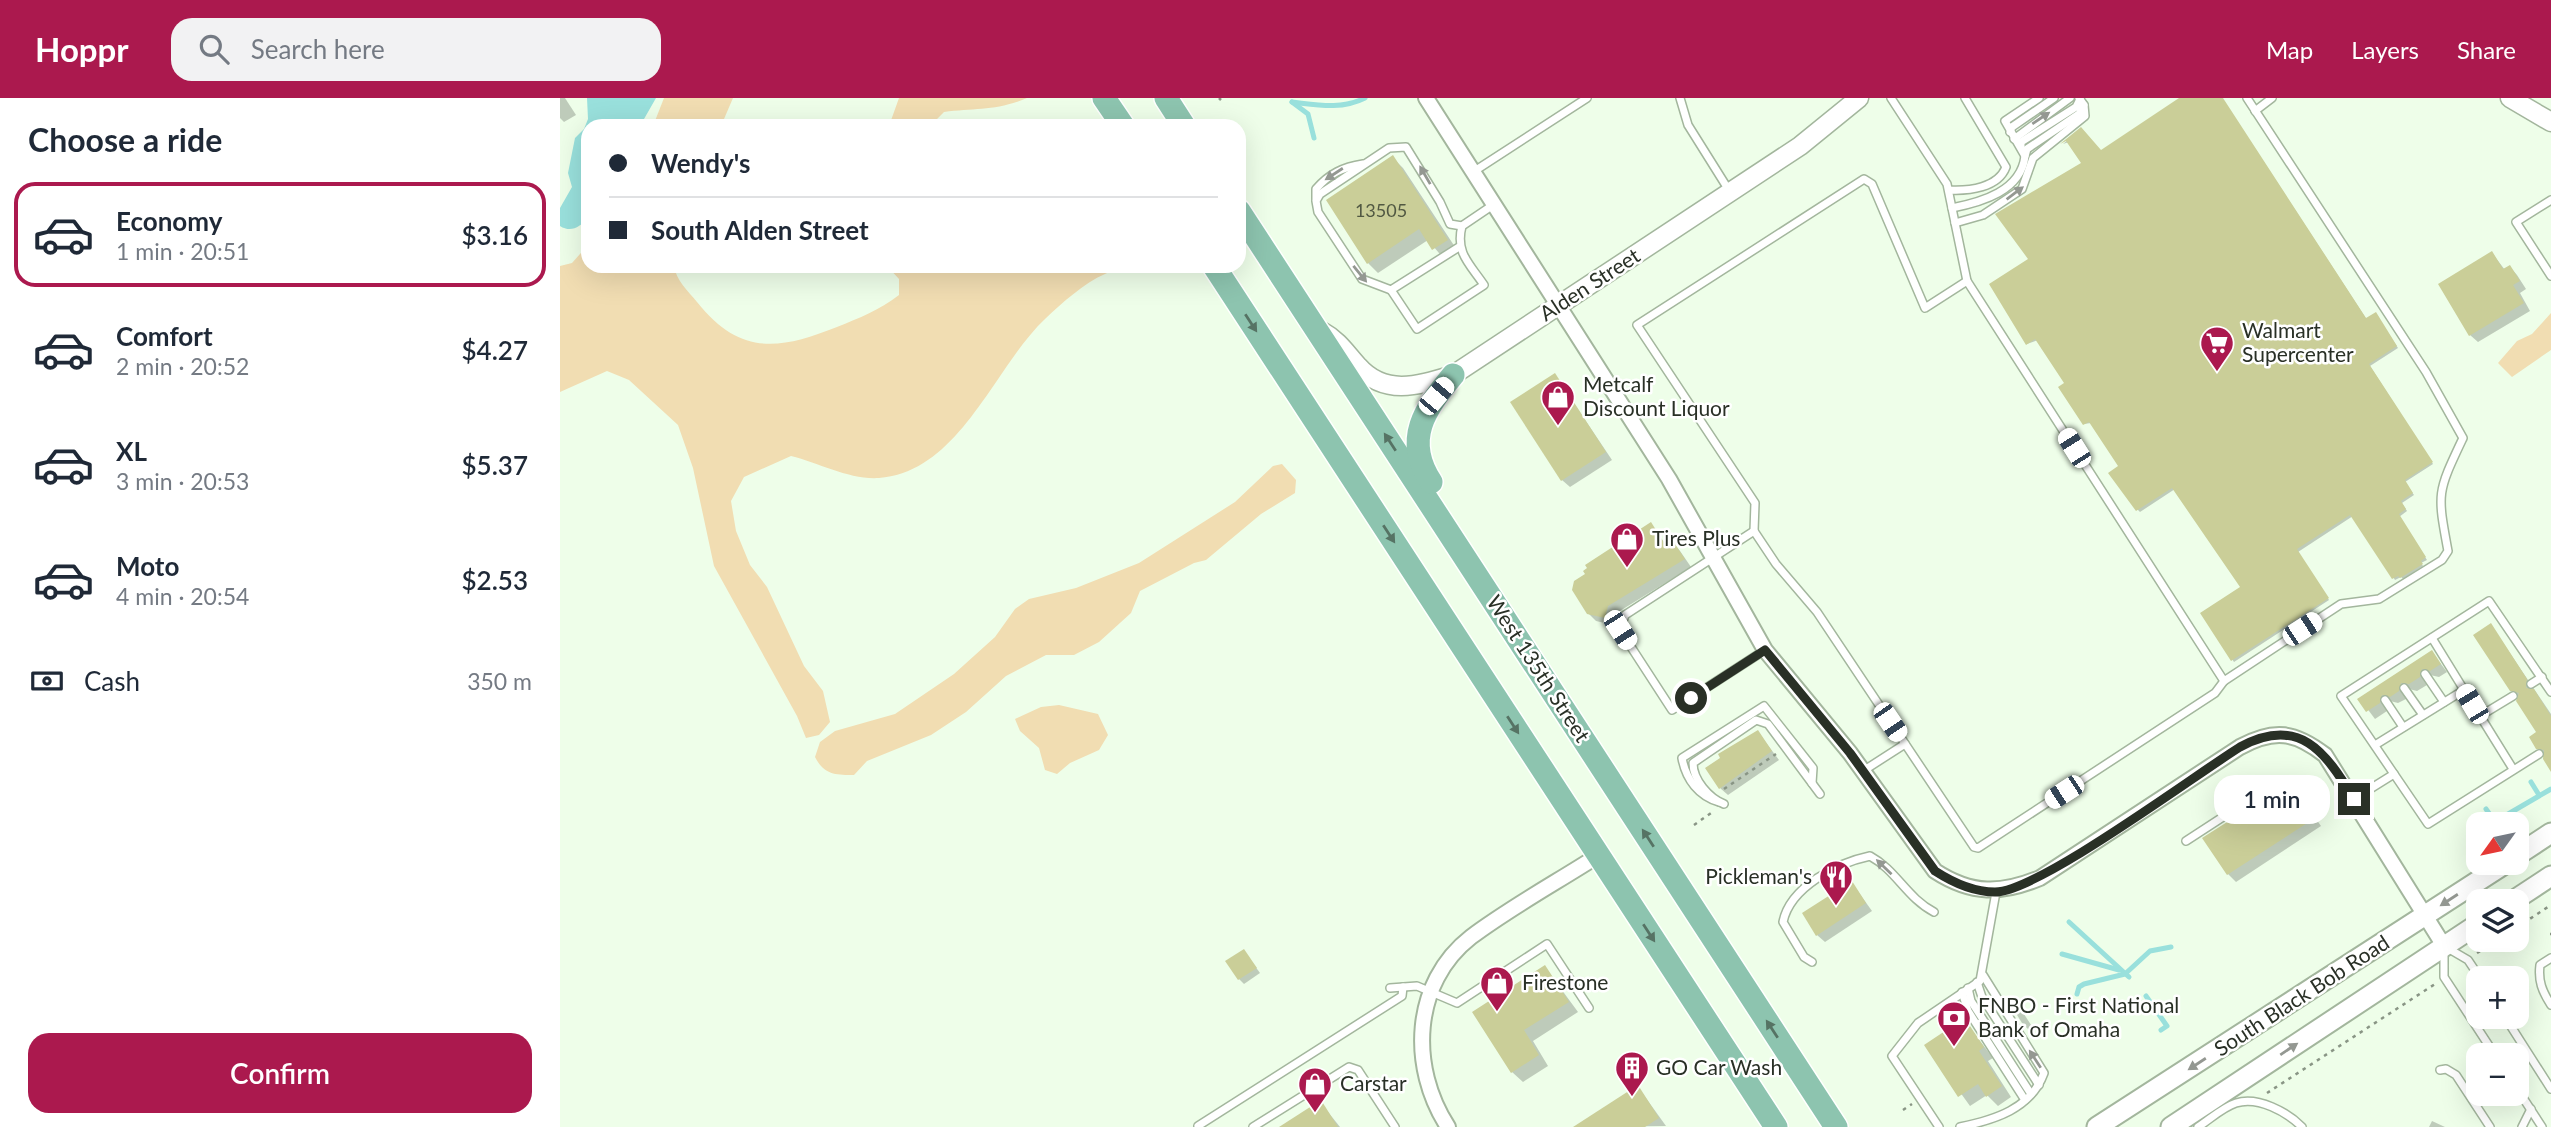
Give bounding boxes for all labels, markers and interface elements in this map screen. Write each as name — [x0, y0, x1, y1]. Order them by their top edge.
search box — [171, 18, 661, 81]
text: Hoppr — [35, 29, 129, 69]
icon: search — [195, 30, 233, 68]
text: Search here — [251, 33, 385, 65]
text: Map — [2266, 35, 2313, 64]
text: Layers — [2351, 35, 2419, 64]
text: Share — [2457, 35, 2516, 64]
one-way arrow — [2032, 111, 2051, 124]
text: Choose a ride — [28, 120, 222, 159]
text: Wendy's — [651, 147, 750, 179]
one-way arrow — [1418, 165, 1431, 184]
one-way arrow — [1324, 167, 1343, 180]
one-way arrow — [2006, 186, 2024, 200]
house number: 13505 — [1355, 199, 1407, 221]
icon: car — [32, 203, 95, 266]
text: Economy — [116, 205, 222, 237]
text: South Alden Street — [651, 214, 869, 246]
text: $3.16 — [462, 219, 528, 251]
text: 1 min · 20:51 — [116, 237, 249, 265]
street label: Alden Street — [1534, 242, 1644, 325]
one-way arrow — [1352, 265, 1367, 282]
one-way arrow — [1245, 313, 1258, 333]
place label: Walmart Supercenter — [2242, 317, 2354, 366]
icon: car — [32, 318, 95, 381]
text: Comfort — [116, 320, 213, 352]
supermarket icon: Walmart Supercenter — [2198, 324, 2236, 373]
text: $4.27 — [462, 334, 528, 366]
text: 2 min · 20:52 — [116, 352, 249, 380]
place label: Metcalf Discount Liquor — [1583, 371, 1730, 420]
car — [1415, 373, 1458, 419]
shop icon: Metcalf Discount Liquor — [1539, 378, 1577, 427]
car — [2054, 425, 2095, 471]
icon: car — [32, 433, 95, 496]
one-way arrow — [1383, 433, 1396, 452]
text: XL — [116, 435, 147, 467]
text: $5.37 — [462, 449, 528, 481]
text: 3 min · 20:53 — [116, 467, 249, 495]
shop icon: Tires Plus — [1608, 520, 1646, 569]
one-way arrow — [1382, 525, 1396, 543]
place label: Tires Plus — [1652, 525, 1740, 550]
icon: car — [32, 548, 95, 611]
text: Moto — [116, 550, 179, 582]
text: $2.53 — [462, 564, 528, 596]
text: 4 min · 20:54 — [116, 582, 249, 610]
street label: West 135th Street — [1482, 590, 1596, 747]
car — [1600, 607, 1641, 653]
car — [2279, 609, 2326, 649]
icon: cash — [28, 662, 66, 700]
text: Cash — [84, 665, 140, 697]
text: 350 m — [467, 667, 532, 695]
car — [2453, 681, 2492, 727]
route start — [1675, 682, 1707, 714]
car — [1870, 699, 1911, 745]
one-way arrow — [1507, 715, 1520, 734]
car — [2041, 772, 2088, 812]
callout: 1 min — [2214, 774, 2330, 824]
route end — [2338, 783, 2370, 815]
text: 1 min — [2244, 785, 2300, 813]
north arrow — [2466, 812, 2529, 875]
map controls — [2466, 812, 2529, 1106]
one-way arrow — [1641, 829, 1655, 847]
restaurant icon: Pickleman's — [1817, 858, 1855, 907]
one-way arrow — [1875, 859, 1893, 875]
place label: Pickleman's — [1705, 863, 1812, 888]
button: layers — [2466, 889, 2529, 952]
one-way arrow — [2440, 894, 2459, 907]
one-way arrow — [1643, 923, 1656, 942]
street label: South Black Bob Road — [2209, 929, 2393, 1061]
shop icon: Firestone — [1478, 964, 1516, 1013]
button: + — [2466, 966, 2529, 1029]
place label: Firestone — [1522, 969, 1608, 994]
place label: FNBO - First National Bank of Omaha — [1978, 992, 2179, 1041]
bank icon: FNBO - First National Bank of Omaha — [1935, 999, 1973, 1048]
one-way arrow — [1766, 1019, 1779, 1038]
button: Confirm — [28, 1033, 532, 1113]
one-way arrow — [2280, 1042, 2299, 1055]
button: − — [2466, 1043, 2529, 1106]
building icon: GO Car Wash — [1613, 1049, 1651, 1098]
one-way arrow — [2029, 1050, 2042, 1069]
place label: GO Car Wash — [1656, 1054, 1782, 1079]
one-way arrow — [2188, 1057, 2206, 1071]
shop icon: Carstar — [1296, 1065, 1334, 1114]
place label: Carstar — [1340, 1070, 1407, 1095]

